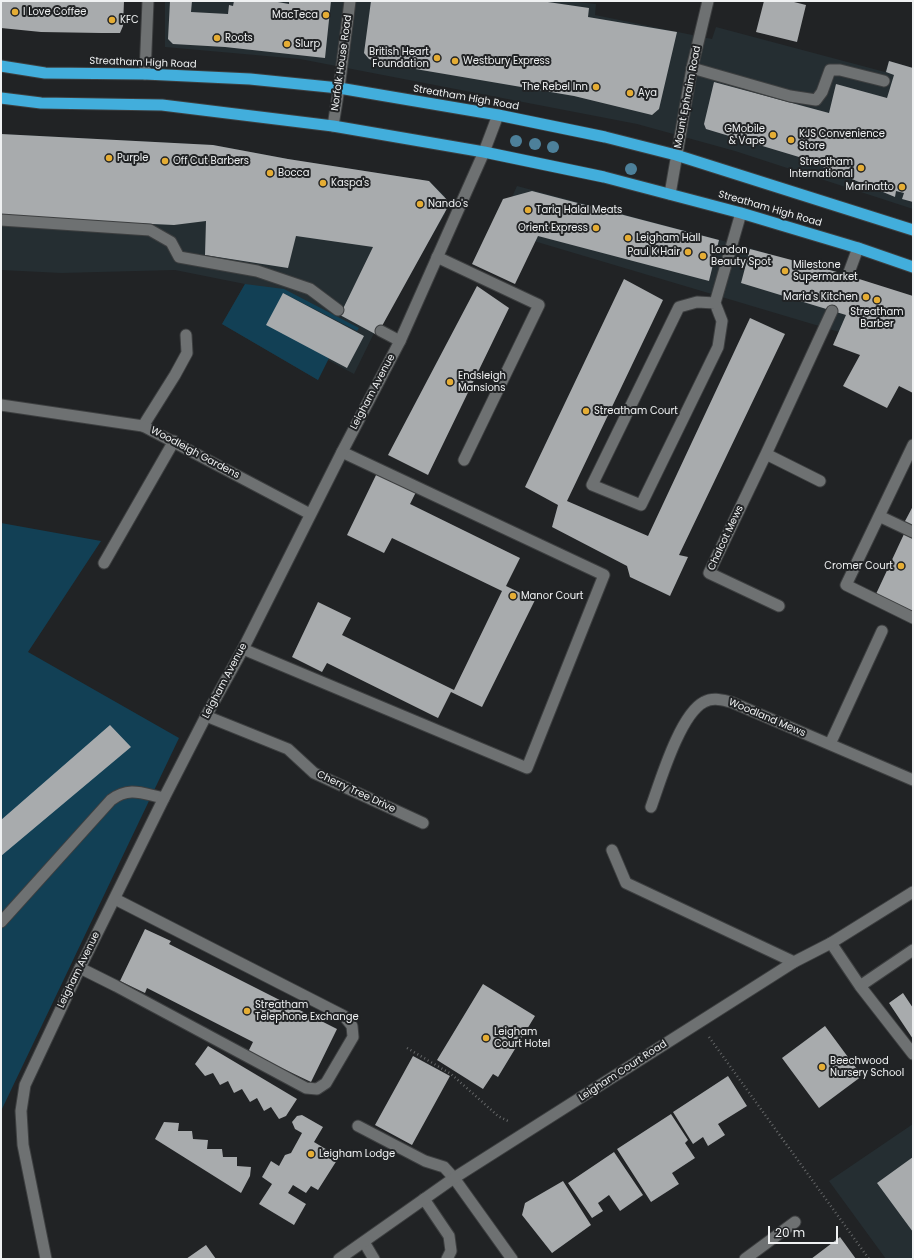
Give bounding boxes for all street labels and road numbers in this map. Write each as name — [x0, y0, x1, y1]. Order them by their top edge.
street label: Norfolk House Road — [329, 14, 355, 112]
street label: Mount Ephraim Road — [672, 45, 704, 149]
street label: Streatham High Road — [89, 55, 197, 71]
street label: Streatham High Road — [412, 83, 520, 113]
street label: Streatham High Road — [717, 188, 823, 230]
street label: Leigham Avenue — [348, 352, 398, 432]
street label: Woodleigh Gardens — [148, 424, 242, 482]
street label: Chalcot Mews — [706, 504, 746, 572]
street label: Leigham Avenue — [200, 641, 250, 721]
street label: Woodland Mews — [727, 696, 807, 740]
street label: Cherry Tree Drive — [315, 769, 397, 815]
street label: Leigham Avenue — [55, 930, 103, 1010]
street label: Leigham Court Road — [577, 1038, 669, 1104]

